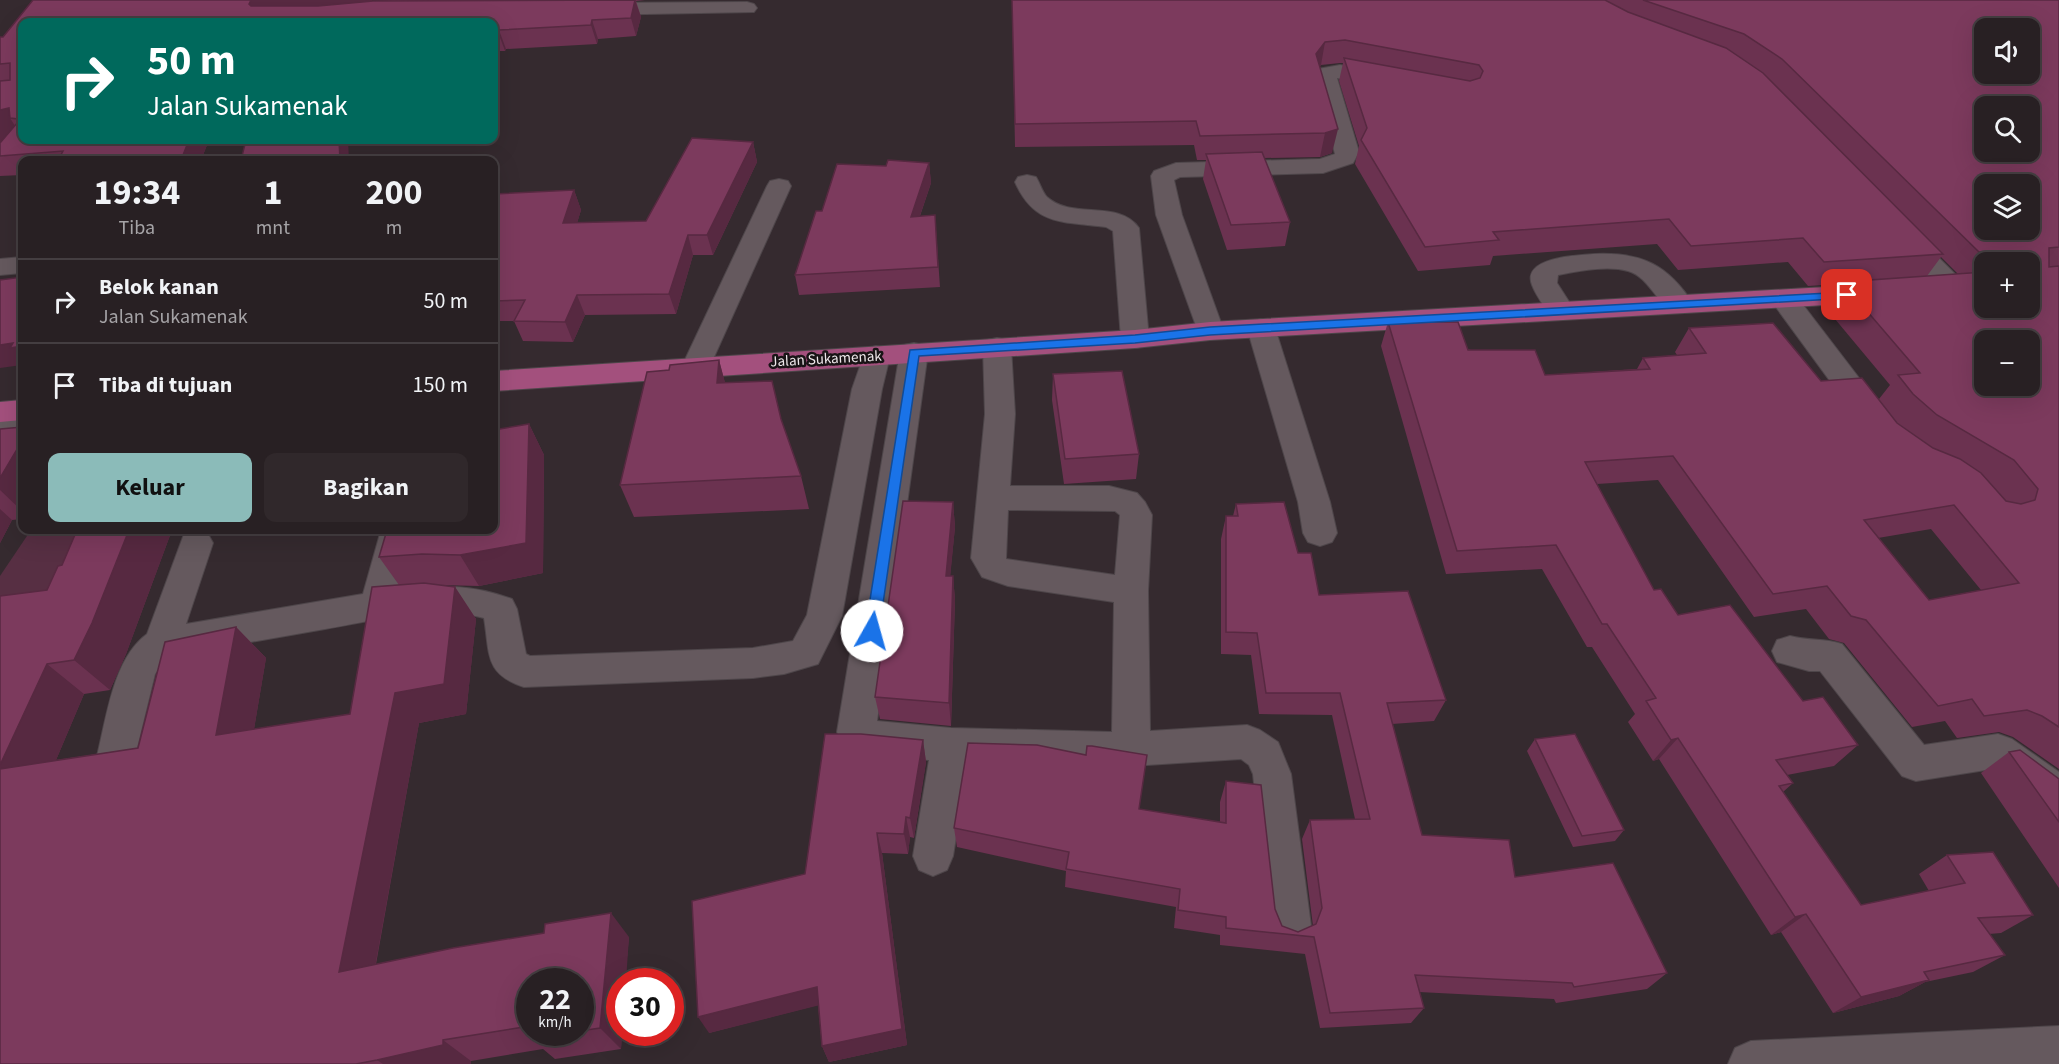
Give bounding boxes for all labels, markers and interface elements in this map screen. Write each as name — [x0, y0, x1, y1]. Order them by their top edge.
map controls — [1974, 18, 2040, 396]
button: sound — [1974, 18, 2040, 84]
text: 50 m — [147, 31, 236, 91]
icon: right — [48, 42, 126, 120]
text: Jalan Sukamenak — [147, 87, 348, 126]
button: search — [1974, 96, 2040, 162]
text: 19:34 — [93, 167, 180, 218]
text: 1 — [263, 167, 282, 218]
text: 200 — [365, 167, 423, 218]
button: layers — [1974, 174, 2040, 240]
text: Tiba — [119, 214, 155, 242]
text: mnt — [256, 214, 290, 242]
text: m — [386, 214, 402, 242]
button: + — [1974, 252, 2040, 318]
pin — [1821, 269, 1872, 320]
text: Belok kanan — [99, 271, 219, 303]
icon: arrive — [1830, 278, 1863, 311]
icon: right — [48, 285, 81, 318]
text: 50 m — [423, 285, 468, 317]
text: Jalan Sukamenak — [99, 303, 248, 331]
button: − — [1974, 330, 2040, 396]
street label: Jalan Sukamenak — [770, 346, 883, 372]
icon: arrive — [48, 369, 81, 402]
text: Tiba di tujuan — [99, 369, 232, 401]
text: 150 m — [413, 369, 468, 401]
button: Keluar — [48, 453, 252, 522]
button: Bagikan — [264, 453, 468, 522]
position arrow — [840, 599, 904, 663]
speed limit sign: 30 — [606, 968, 684, 1046]
text: 22 — [539, 978, 571, 1021]
text: km/h — [538, 1012, 572, 1033]

